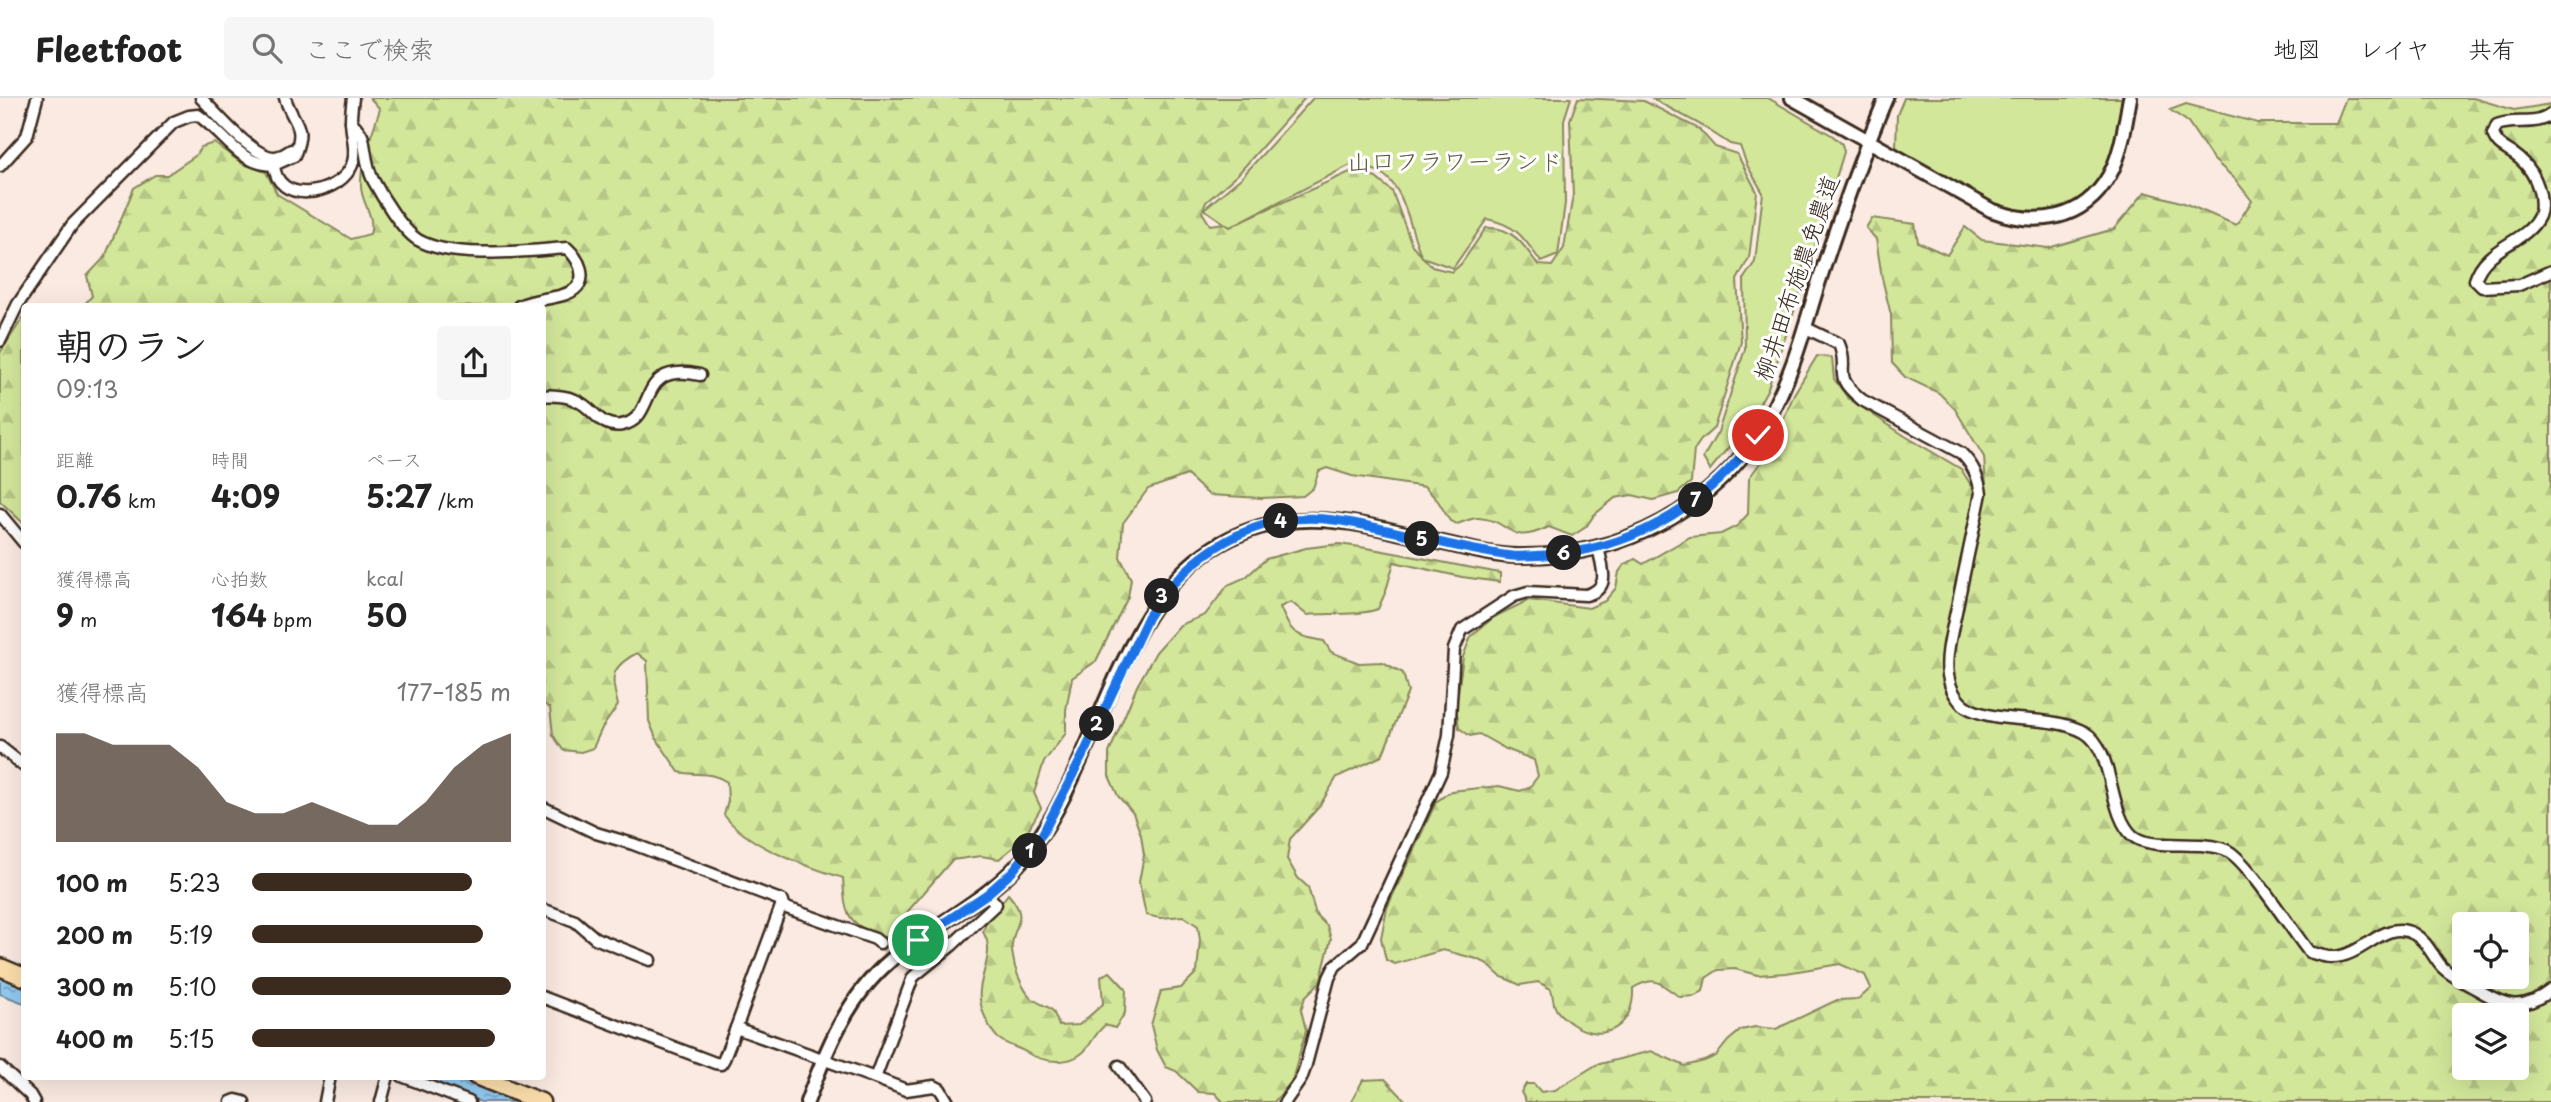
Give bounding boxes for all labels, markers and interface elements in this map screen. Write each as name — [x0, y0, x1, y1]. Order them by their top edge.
search box — [224, 17, 714, 80]
text: Fleetfoot — [35, 23, 182, 73]
icon: search — [248, 29, 286, 67]
text: ここで検索 — [304, 29, 434, 68]
text: 地図 — [2273, 30, 2321, 66]
text: レイヤ — [2359, 30, 2430, 66]
text: 共有 — [2468, 30, 2516, 66]
park label: 山口フラワーランド — [1347, 142, 1563, 178]
street label: 柳井田布施農免農道 — [1743, 169, 1847, 385]
text: 朝のラン — [56, 316, 208, 373]
button: share — [437, 326, 511, 400]
text: 09:13 — [56, 371, 118, 406]
pin — [1728, 405, 1788, 465]
icon: check — [1739, 416, 1777, 454]
text: 距離 — [56, 445, 94, 473]
text: 時間 — [211, 445, 249, 473]
text: ペース — [366, 445, 422, 473]
text: 0.76 — [56, 473, 122, 518]
text: 4:09 — [211, 473, 280, 518]
text: 5:27 — [366, 473, 432, 518]
pin: 7 — [1678, 482, 1714, 518]
text: 7 — [1690, 485, 1701, 513]
text: km — [122, 486, 156, 514]
text: /km — [432, 486, 474, 514]
pin: 4 — [1264, 504, 1298, 538]
text: 4 — [1274, 506, 1287, 534]
pin: 5 — [1404, 522, 1440, 556]
text: 5 — [1415, 524, 1428, 552]
pin: 6 — [1546, 536, 1582, 570]
text: 6 — [1557, 538, 1570, 566]
text: 獲得標高 — [56, 564, 132, 592]
text: 心拍数 — [211, 564, 268, 592]
text: kcal — [366, 564, 404, 592]
pin: 3 — [1144, 578, 1180, 614]
text: 3 — [1155, 581, 1168, 609]
text: 9 — [56, 592, 74, 637]
text: 164 — [211, 592, 267, 637]
text: 50 — [366, 592, 407, 637]
text: m — [74, 605, 97, 633]
text: bpm — [267, 605, 312, 633]
text: 獲得標高 — [56, 674, 148, 709]
text: 177–185 m — [397, 674, 511, 709]
pin: 2 — [1080, 706, 1114, 742]
text: 2 — [1090, 709, 1103, 737]
pin: 1 — [1012, 834, 1048, 868]
text: 1 — [1025, 836, 1034, 864]
text: 100 m — [56, 865, 128, 900]
text: 5:23 — [168, 865, 221, 900]
pin — [888, 910, 948, 970]
map controls — [2452, 912, 2529, 1080]
button: locate — [2452, 912, 2529, 989]
text: 200 m — [56, 917, 133, 952]
text: 5:19 — [168, 917, 213, 952]
icon: arrive — [899, 921, 937, 959]
text: 300 m — [56, 969, 134, 1004]
text: 5:10 — [168, 969, 216, 1004]
button: layers — [2452, 1003, 2529, 1080]
text: 400 m — [56, 1021, 134, 1056]
text: 5:15 — [168, 1021, 214, 1056]

